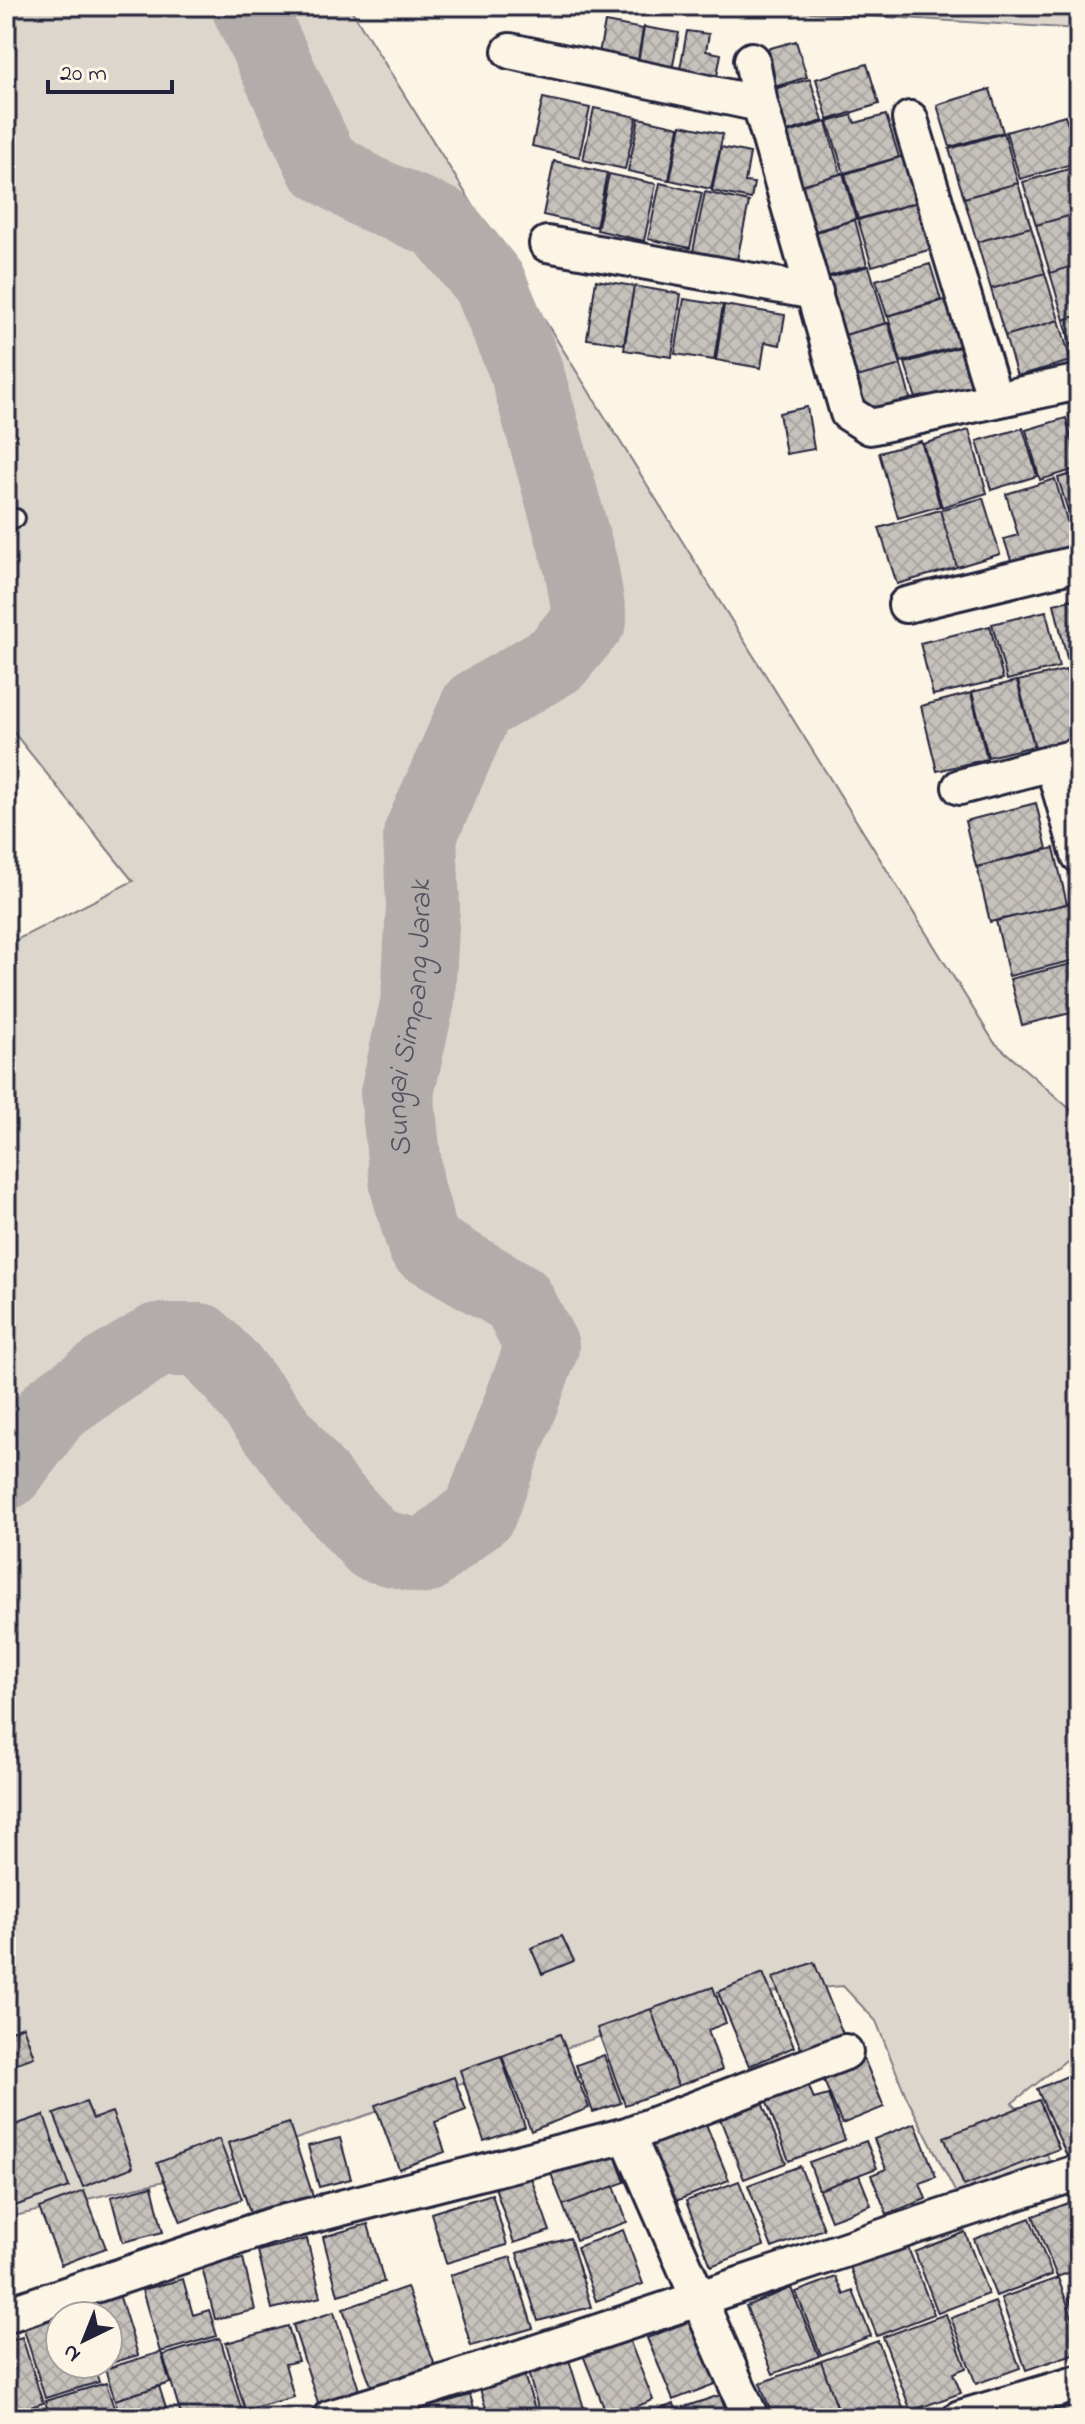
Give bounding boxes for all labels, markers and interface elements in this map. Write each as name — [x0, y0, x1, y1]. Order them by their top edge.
scale bar — [48, 44, 172, 94]
text: 20 m — [60, 57, 107, 92]
water label: Sungai Simpang Jarak — [375, 877, 445, 1159]
north arrow — [44, 2300, 124, 2380]
text: N — [56, 2336, 89, 2369]

